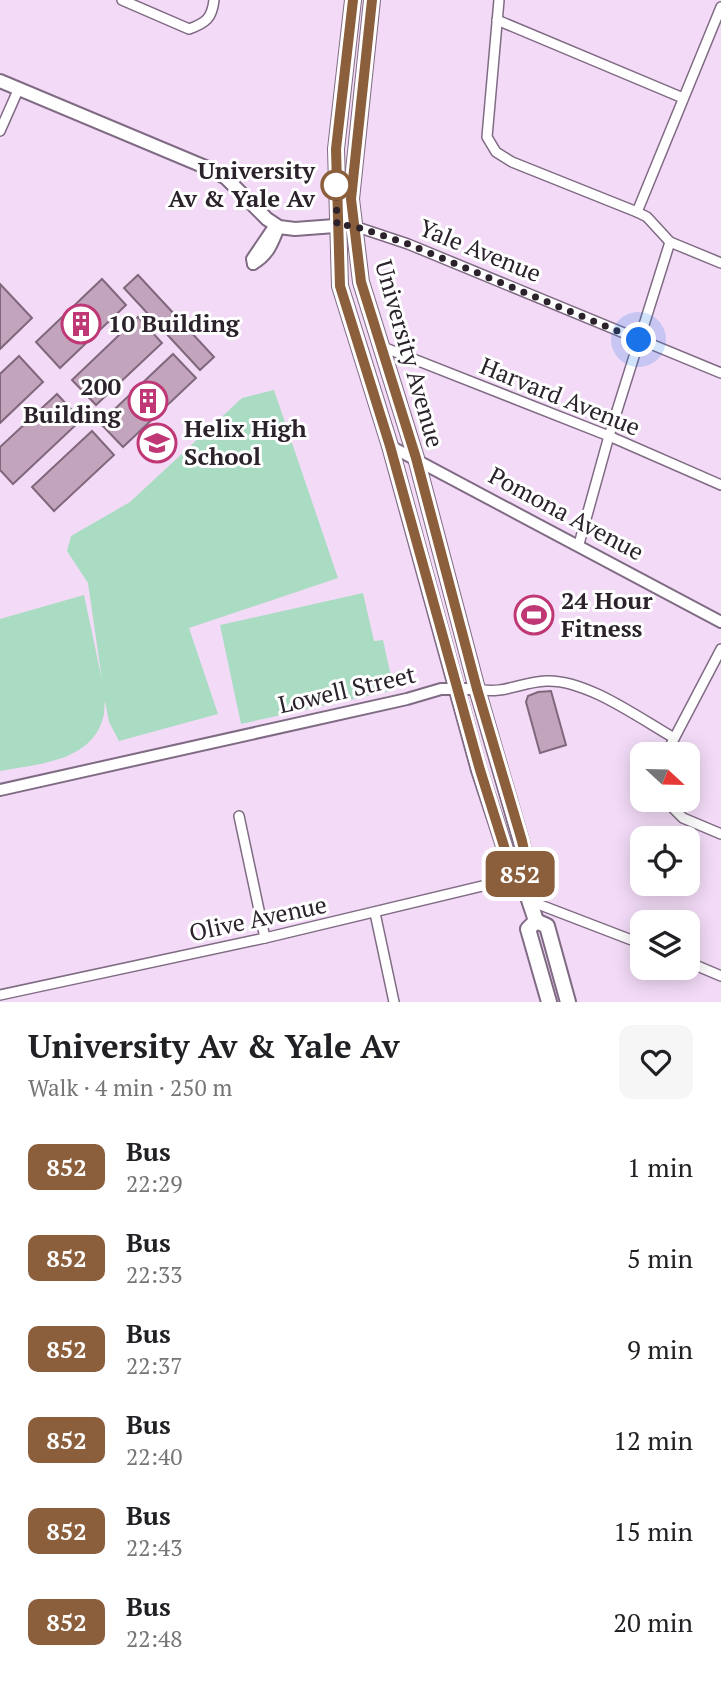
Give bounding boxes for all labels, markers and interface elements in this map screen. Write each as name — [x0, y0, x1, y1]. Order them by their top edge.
place label: University Av & Yale Av — [168, 154, 316, 214]
marker: University Av & Yale Av — [321, 170, 351, 200]
street label: Yale Avenue — [415, 211, 546, 289]
street label: University Avenue — [368, 256, 452, 451]
building icon: 10 Building — [60, 303, 102, 345]
place label: 10 Building — [108, 307, 240, 339]
your location — [621, 322, 656, 357]
street label: Harvard Avenue — [476, 349, 645, 443]
place label: 200 Building — [23, 370, 121, 430]
building icon: 200 Building — [127, 380, 169, 422]
place label: Helix High School — [184, 412, 307, 472]
school or university icon: Helix High School — [136, 422, 178, 464]
street label: Pomona Avenue — [483, 459, 650, 567]
place label: 24 Hour Fitness — [561, 584, 653, 644]
sports icon: 24 Hour Fitness — [513, 594, 555, 636]
street label: Lowell Street — [275, 658, 419, 720]
north arrow — [630, 742, 700, 812]
map controls — [630, 742, 700, 980]
button: locate — [630, 826, 700, 896]
line badge: 852 — [480, 851, 560, 897]
text: 852 — [500, 858, 540, 890]
street label: Olive Avenue — [186, 888, 330, 948]
button: layers — [630, 910, 700, 980]
text: University Av & Yale Av — [28, 1024, 400, 1067]
button: heart — [619, 1025, 693, 1099]
text: Walk · 4 min · 250 m — [28, 1072, 232, 1103]
text: Bus — [126, 1134, 171, 1168]
text: 1 min — [627, 1150, 693, 1184]
text: 852 — [46, 1151, 87, 1183]
text: 22:29 — [126, 1168, 183, 1199]
text: Bus — [126, 1225, 171, 1259]
text: 5 min — [627, 1241, 693, 1275]
text: 852 — [46, 1242, 87, 1274]
text: 22:33 — [126, 1259, 183, 1290]
text: Bus — [126, 1316, 171, 1350]
text: 9 min — [627, 1332, 693, 1366]
text: 852 — [46, 1333, 87, 1365]
text: 22:37 — [126, 1350, 183, 1381]
text: Bus — [126, 1407, 171, 1441]
text: 12 min — [613, 1423, 693, 1457]
text: 852 — [46, 1424, 87, 1456]
text: 22:40 — [126, 1441, 183, 1472]
text: Bus — [126, 1498, 171, 1532]
text: 15 min — [613, 1514, 693, 1548]
text: 852 — [46, 1515, 87, 1547]
text: 22:43 — [126, 1532, 183, 1563]
text: Bus — [126, 1589, 171, 1623]
text: 20 min — [613, 1605, 693, 1639]
text: 852 — [46, 1606, 87, 1638]
text: 22:48 — [126, 1623, 183, 1654]

